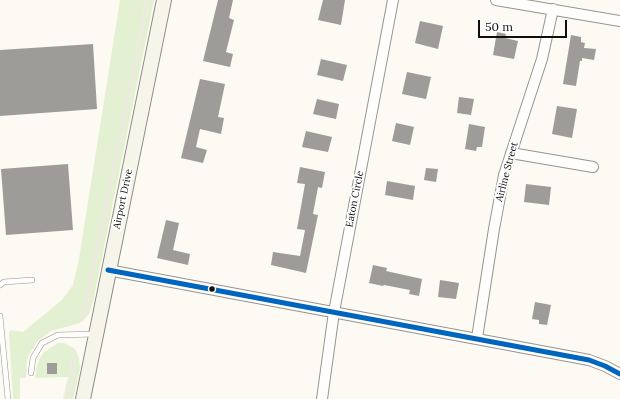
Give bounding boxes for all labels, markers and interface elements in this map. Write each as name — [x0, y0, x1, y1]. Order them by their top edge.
scale bar — [480, 12, 569, 38]
text: 50 m — [485, 19, 513, 34]
street label: Airline Street — [493, 141, 521, 203]
street label: Airport Drive — [111, 168, 135, 230]
street label: Eaton Circle — [344, 170, 366, 228]
unlabelled marker — [207, 284, 217, 294]

